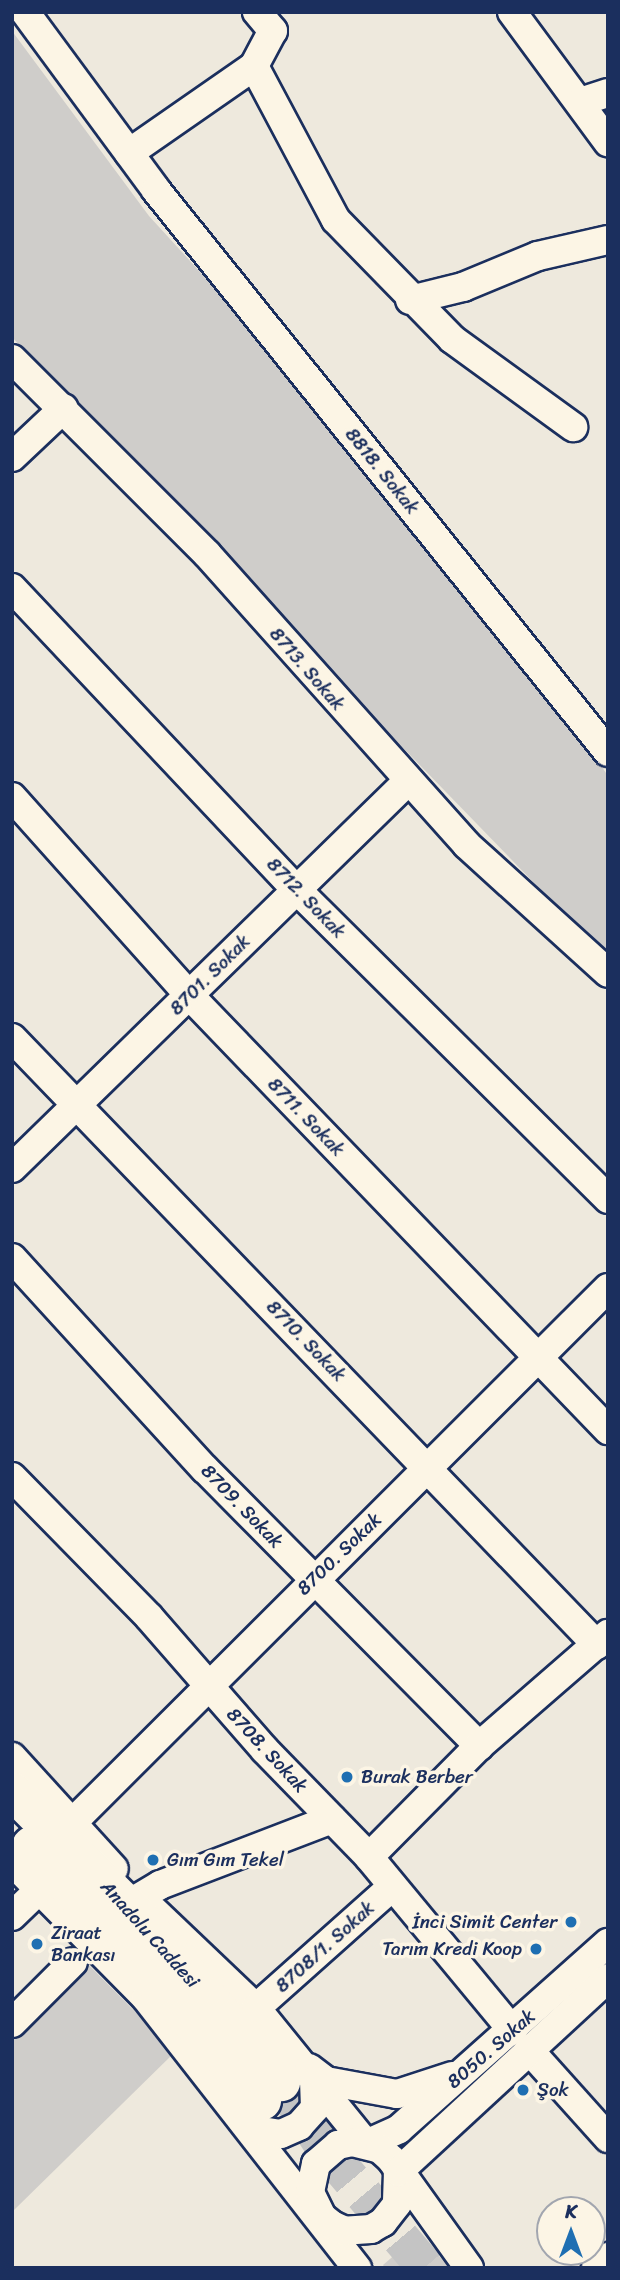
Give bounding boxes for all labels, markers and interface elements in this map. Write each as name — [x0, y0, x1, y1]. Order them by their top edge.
street label: 8818. Sokak — [340, 423, 424, 519]
street label: 8713. Sokak — [265, 623, 349, 715]
street label: 8712. Sokak — [262, 853, 350, 943]
street label: 8701. Sokak — [165, 930, 255, 1020]
street label: 8711. Sokak — [263, 1073, 349, 1161]
street label: 8710. Sokak — [262, 1296, 350, 1386]
street label: 8709. Sokak — [196, 1459, 288, 1553]
street label: 8700. Sokak — [292, 1508, 386, 1600]
street label: 8708. Sokak — [222, 1703, 312, 1797]
place label: Burak Berber — [361, 1766, 473, 1788]
marker: Burak Berber — [339, 1769, 355, 1785]
place label: Gım Gım Tekel — [167, 1849, 284, 1871]
marker: Gım Gım Tekel — [145, 1852, 161, 1868]
street label: Anadolu Caddesi — [96, 1876, 204, 1992]
street label: 8708/1. Sokak — [271, 1897, 379, 1997]
place label: İnci Simit Center — [412, 1911, 557, 1933]
marker: İnci Simit Center — [563, 1914, 579, 1930]
place label: Ziraat Bankası — [51, 1922, 115, 1966]
marker: Ziraat Bankası — [29, 1936, 45, 1952]
place label: Tarım Kredi Koop — [381, 1938, 522, 1960]
marker: Tarım Kredi Koop — [528, 1941, 544, 1957]
street label: 8050. Sokak — [442, 2005, 540, 2093]
place label: Şok — [537, 2079, 569, 2101]
marker: Şok — [515, 2082, 531, 2098]
text: K — [565, 2195, 577, 2228]
north arrow — [536, 2196, 606, 2266]

